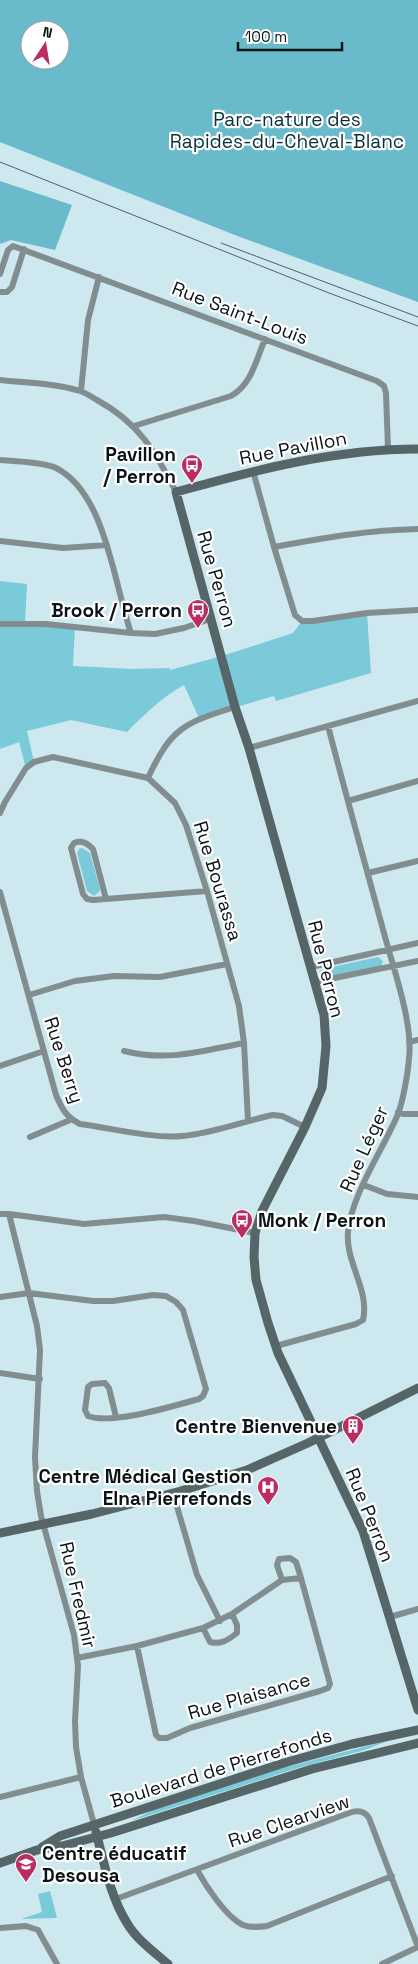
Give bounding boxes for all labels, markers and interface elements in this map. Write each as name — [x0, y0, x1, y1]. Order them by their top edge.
north arrow — [20, 20, 70, 70]
scale bar — [238, 20, 342, 52]
text: N — [41, 23, 54, 42]
text: 100 m — [245, 27, 287, 46]
park label: Parc-nature des Rapides-du-Cheval-Blanc — [170, 107, 404, 154]
street label: Rue Saint-Louis — [168, 276, 312, 350]
street label: Rue Pavillon — [237, 425, 349, 471]
place label: Pavillon / Perron — [103, 442, 176, 489]
bus stop icon: Pavillon / Perron — [180, 453, 204, 484]
street label: Rue Perron — [191, 528, 243, 630]
place label: Brook / Perron — [51, 598, 182, 623]
bus stop icon: Brook / Perron — [186, 598, 210, 629]
street label: Rue Bourassa — [188, 818, 248, 944]
street label: Rue Perron — [302, 918, 350, 1020]
street label: Rue Berry — [38, 1014, 90, 1106]
street label: Rue Léger — [334, 1102, 394, 1196]
bus stop icon: Monk / Perron — [230, 1208, 254, 1239]
place label: Monk / Perron — [258, 1208, 386, 1233]
place label: Centre Bienvenue — [175, 1414, 337, 1439]
building icon: Centre Bienvenue — [341, 1414, 365, 1445]
place label: Centre Médical Gestion Elna Pierrefonds — [38, 1464, 252, 1511]
street label: Rue Perron — [340, 1464, 400, 1566]
hospital icon: Centre Médical Gestion Elna Pierrefonds — [256, 1475, 280, 1506]
street label: Rue Fredmir — [54, 1539, 102, 1651]
street label: Rue Plaisance — [185, 1667, 313, 1725]
street label: Boulevard de Pierrefonds — [107, 1722, 335, 1814]
street label: Rue Clearview — [225, 1788, 353, 1854]
place label: Centre éducatif Desousa — [42, 1841, 187, 1888]
school or university icon: Centre éducatif Desousa — [14, 1852, 38, 1883]

